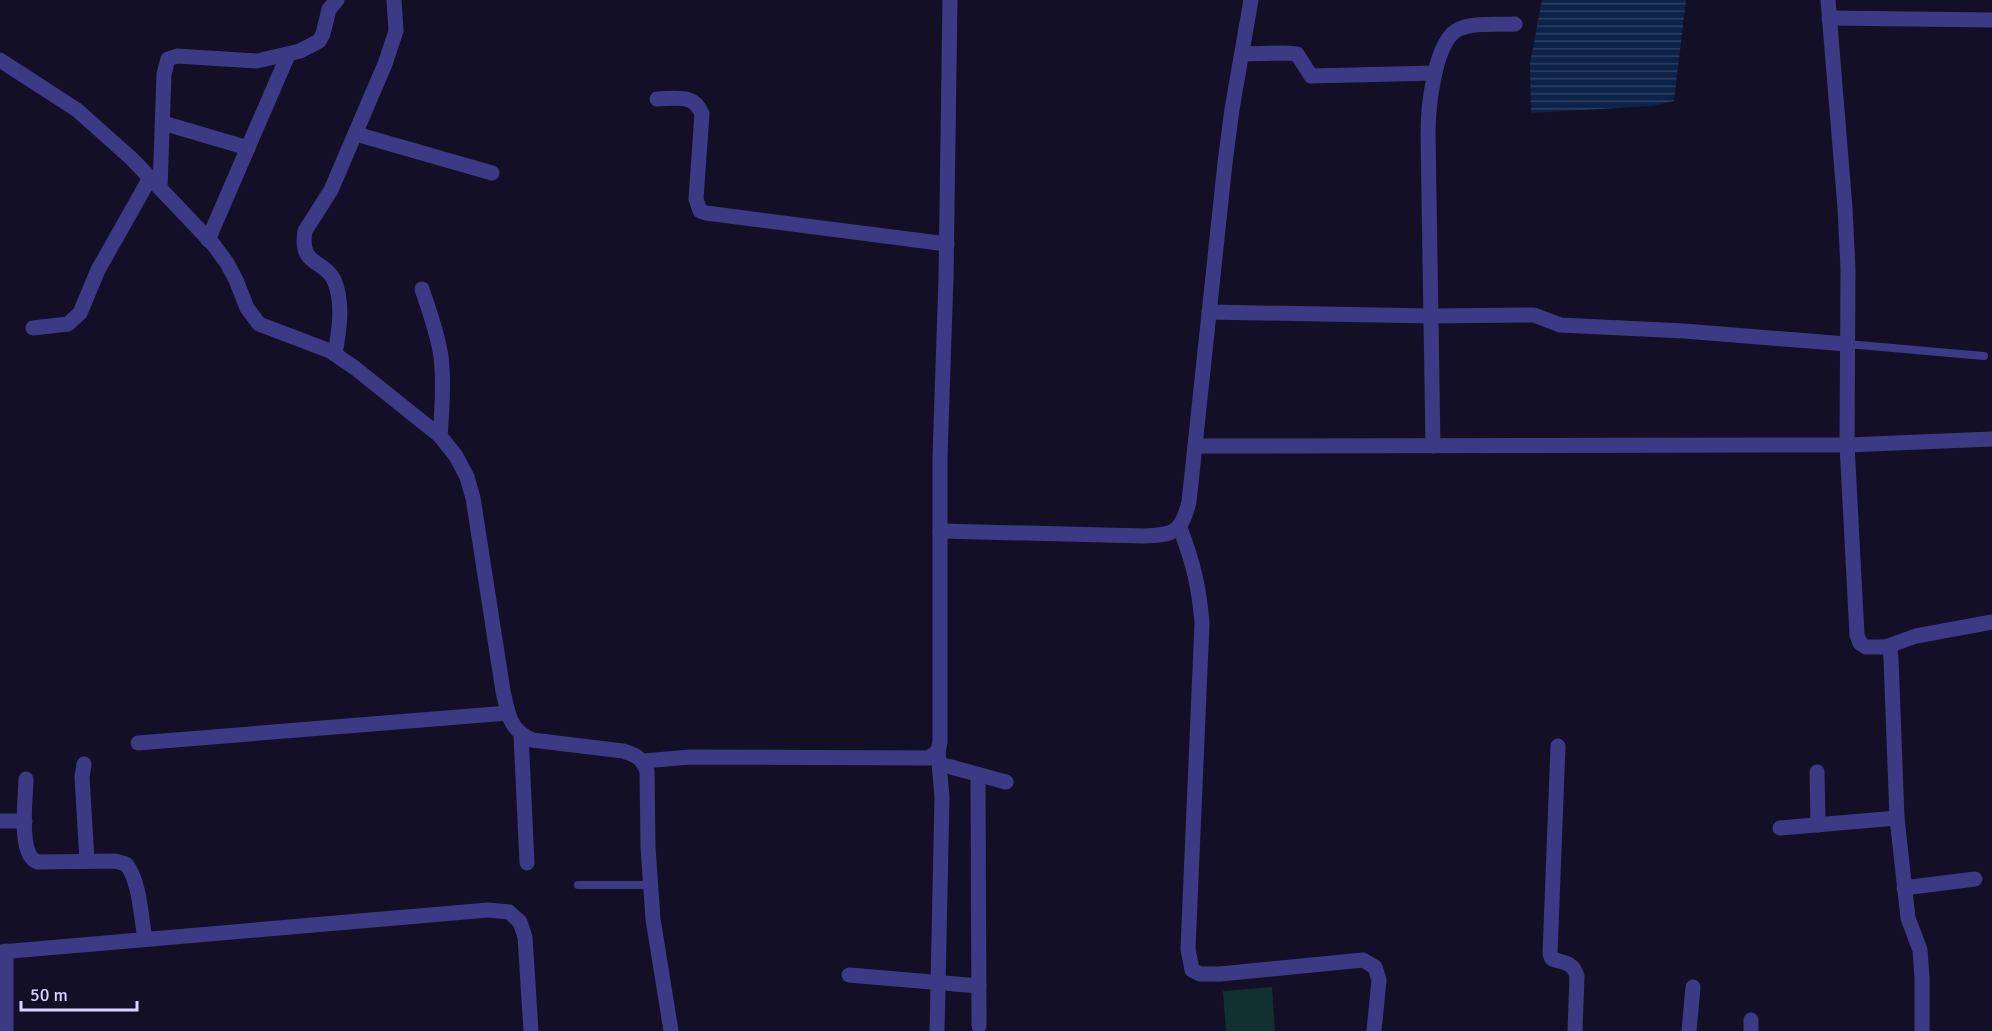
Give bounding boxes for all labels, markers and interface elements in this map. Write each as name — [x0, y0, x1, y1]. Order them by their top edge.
scale bar — [21, 974, 136, 1012]
text: 50 m — [30, 984, 68, 1006]

